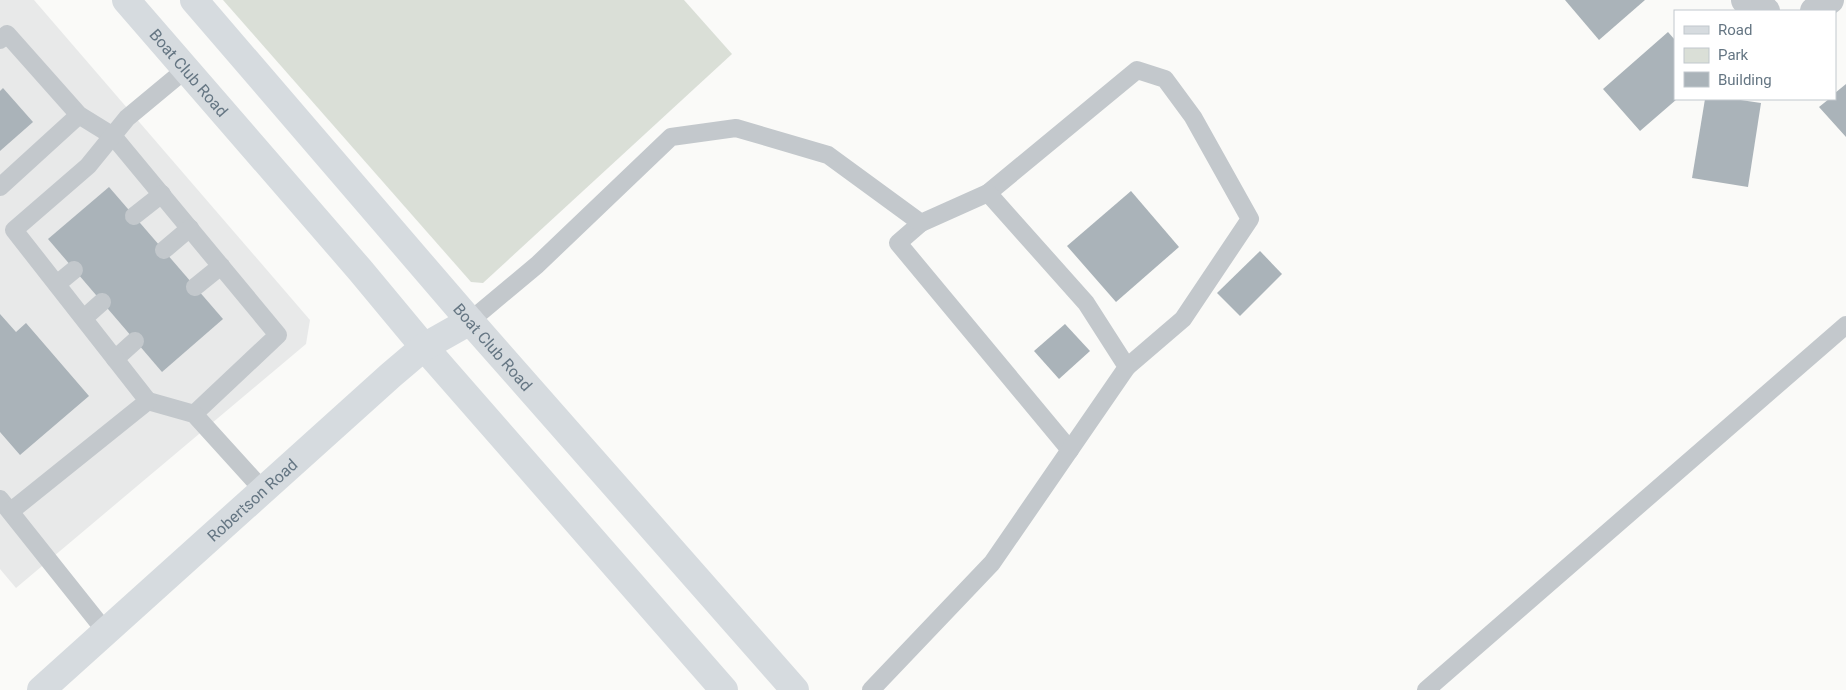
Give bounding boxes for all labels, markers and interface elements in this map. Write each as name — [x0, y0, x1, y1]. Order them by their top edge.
legend — [1674, 10, 1836, 100]
text: Road — [1718, 21, 1752, 39]
street label: Boat Club Road — [145, 25, 232, 121]
text: Park — [1718, 46, 1749, 64]
text: Building — [1718, 71, 1772, 89]
street label: Boat Club Road — [449, 300, 536, 395]
street label: Robertson Road — [204, 455, 301, 546]

